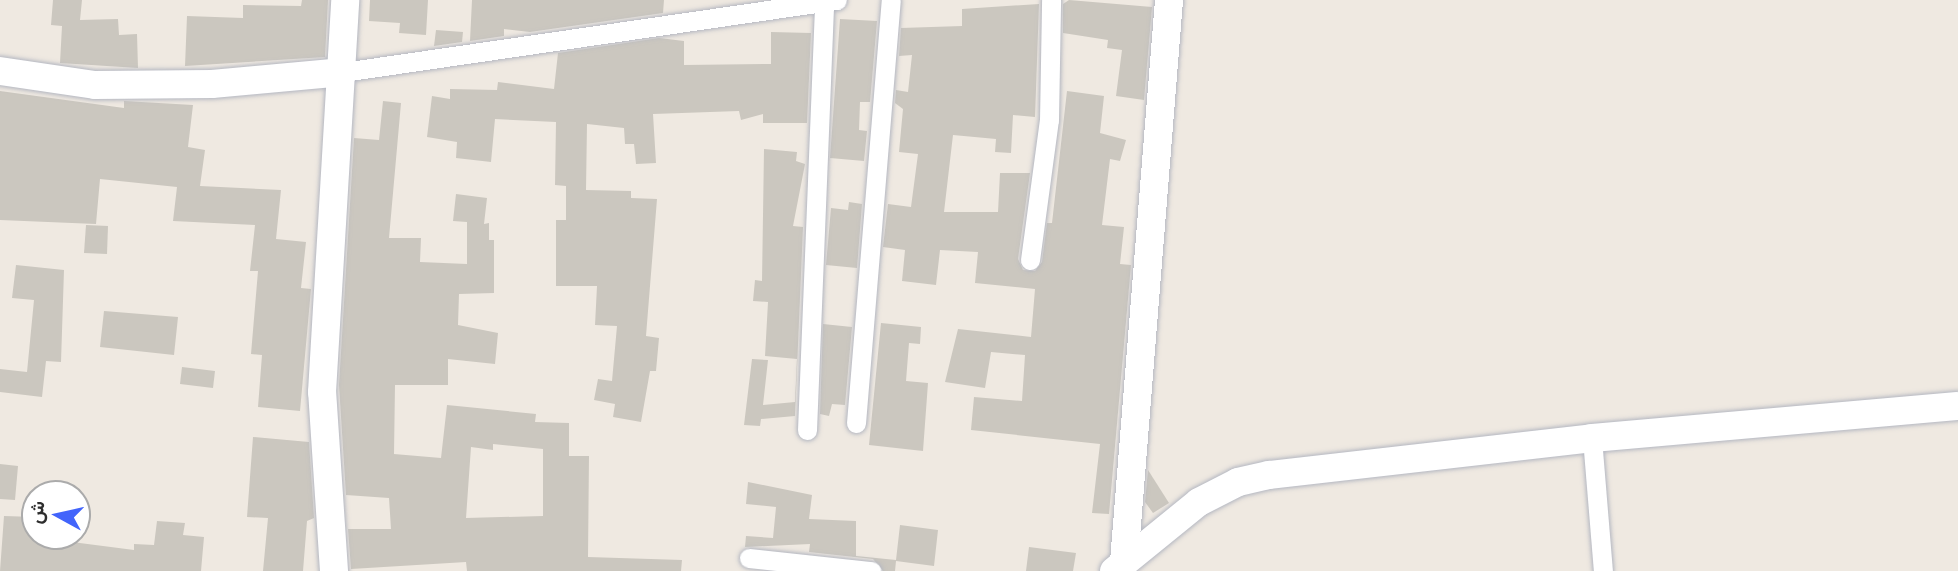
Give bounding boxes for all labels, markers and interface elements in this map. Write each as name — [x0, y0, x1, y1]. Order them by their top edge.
north arrow — [21, 480, 91, 550]
text: ش — [25, 500, 50, 525]

